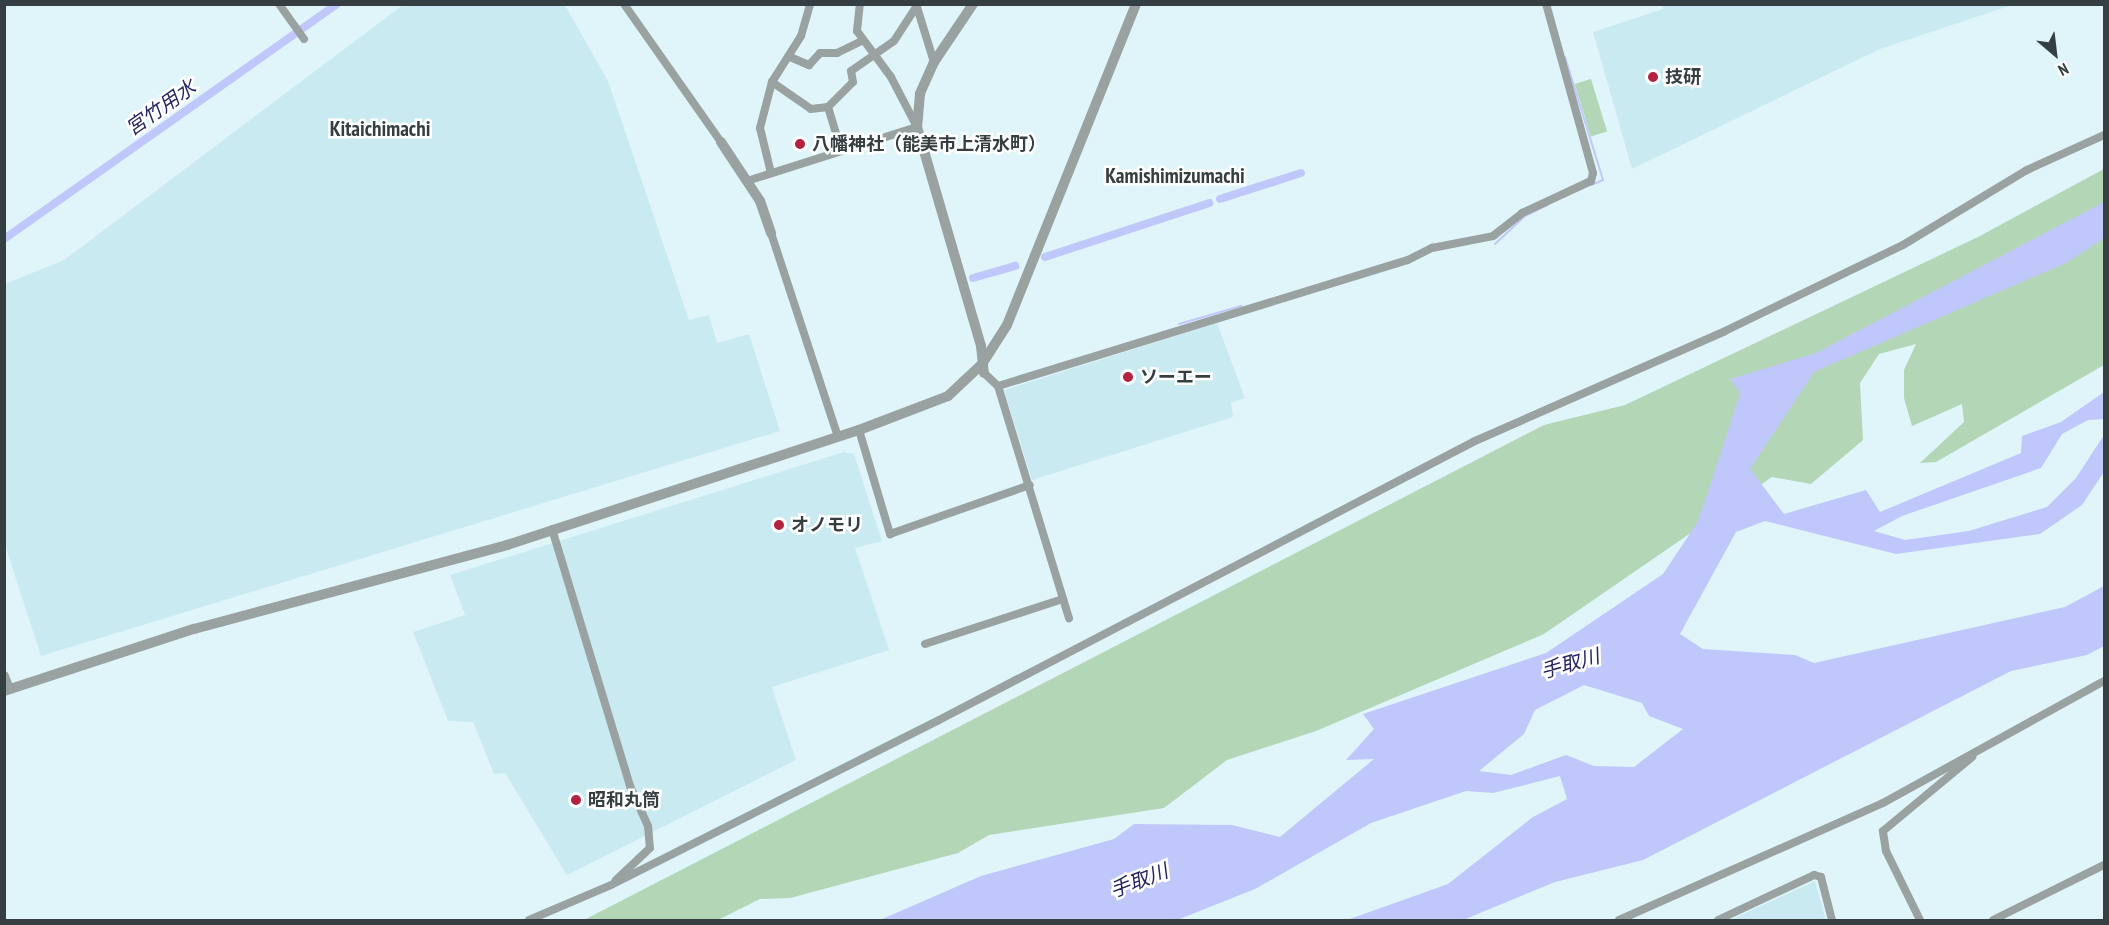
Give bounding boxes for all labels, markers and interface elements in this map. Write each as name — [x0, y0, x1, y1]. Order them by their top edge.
north arrow — [2025, 24, 2085, 84]
text: N — [2055, 59, 2072, 81]
place label: 技研 — [1665, 66, 1701, 88]
marker: 技研 — [1646, 70, 1660, 84]
water label: 宮竹用水 — [121, 75, 201, 141]
district label: Kitaichimachi — [330, 116, 430, 142]
place label: 八幡神社（能美市上清水町） — [812, 133, 1046, 155]
marker: 八幡神社（能美市上清水町） — [793, 137, 807, 151]
district label: Kamishimizumachi — [1105, 163, 1245, 189]
place label: ソーエー — [1140, 366, 1212, 388]
marker: ソーエー — [1121, 370, 1135, 384]
place label: オノモリ — [791, 514, 863, 536]
marker: オノモリ — [772, 518, 786, 532]
water label: 手取川 — [1538, 644, 1602, 684]
place label: 昭和丸筒 — [588, 789, 660, 811]
marker: 昭和丸筒 — [569, 793, 583, 807]
water label: 手取川 — [1107, 859, 1171, 903]

